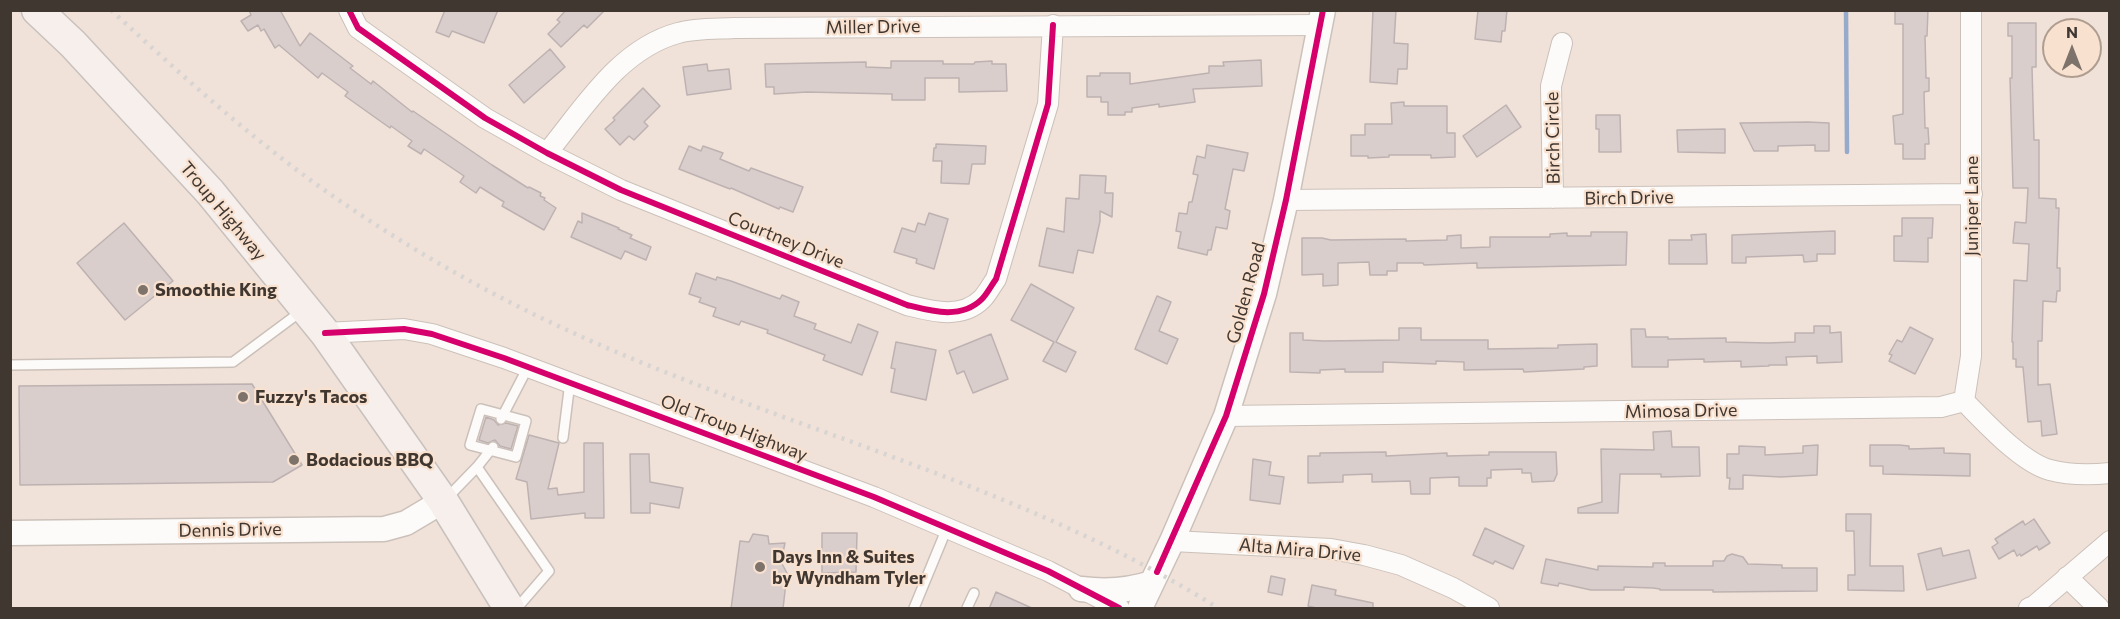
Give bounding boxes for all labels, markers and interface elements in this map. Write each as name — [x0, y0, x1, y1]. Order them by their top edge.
street label: Miller Drive — [826, 15, 920, 39]
north arrow — [2042, 18, 2102, 78]
text: N — [2066, 22, 2078, 41]
street label: Birch Circle — [1541, 92, 1565, 184]
street label: Juniper Lane — [1961, 156, 1983, 256]
street label: Troup Highway — [175, 157, 271, 265]
street label: Birch Drive — [1584, 186, 1674, 210]
street label: Courtney Drive — [725, 207, 847, 273]
street label: Golden Road — [1222, 240, 1270, 346]
place label: Smoothie King — [155, 279, 277, 301]
marker: Smoothie King — [136, 283, 150, 297]
place label: Fuzzy's Tacos — [255, 386, 367, 408]
marker: Fuzzy's Tacos — [236, 390, 250, 404]
street label: Old Troup Highway — [657, 390, 811, 466]
street label: Mimosa Drive — [1624, 399, 1738, 423]
place label: Bodacious BBQ — [306, 449, 434, 471]
marker: Bodacious BBQ — [287, 453, 301, 467]
street label: Dennis Drive — [178, 518, 282, 542]
street label: Alta Mira Drive — [1238, 534, 1362, 566]
place label: Days Inn & Suites by Wyndham Tyler — [772, 546, 926, 588]
marker: Days Inn & Suites by Wyndham Tyler — [753, 560, 767, 574]

